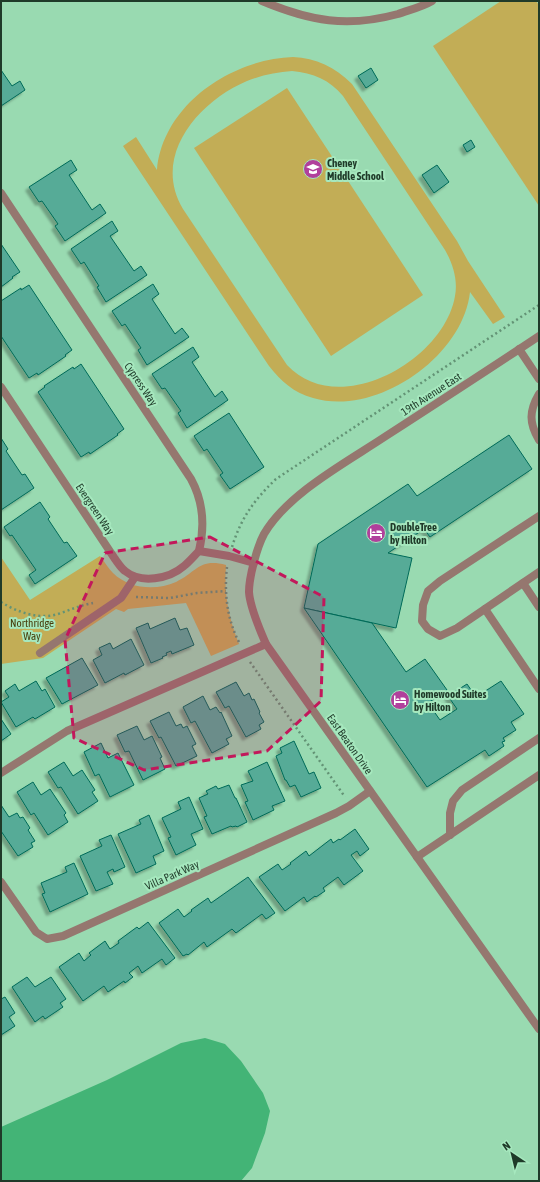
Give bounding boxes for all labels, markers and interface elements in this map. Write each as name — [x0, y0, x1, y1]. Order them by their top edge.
place label: Cheney Middle School — [327, 157, 385, 182]
school or university icon: Cheney Middle School — [302, 158, 324, 180]
street label: Cypress Way — [122, 360, 160, 408]
street label: 19th Avenue East — [399, 370, 463, 418]
street label: Evergreen Way — [74, 481, 117, 537]
place label: DoubleTree by Hilton — [390, 521, 437, 546]
hotel icon: DoubleTree by Hilton — [365, 522, 387, 544]
park label: Northridge Way — [10, 617, 54, 642]
place label: Homewood Suites by Hilton — [414, 688, 486, 713]
hotel icon: Homewood Suites by Hilton — [389, 689, 411, 711]
street label: East Beaton Drive — [325, 712, 375, 776]
street label: Villa Park Way — [143, 858, 201, 892]
north arrow — [492, 1134, 532, 1174]
text: N — [500, 1139, 512, 1153]

